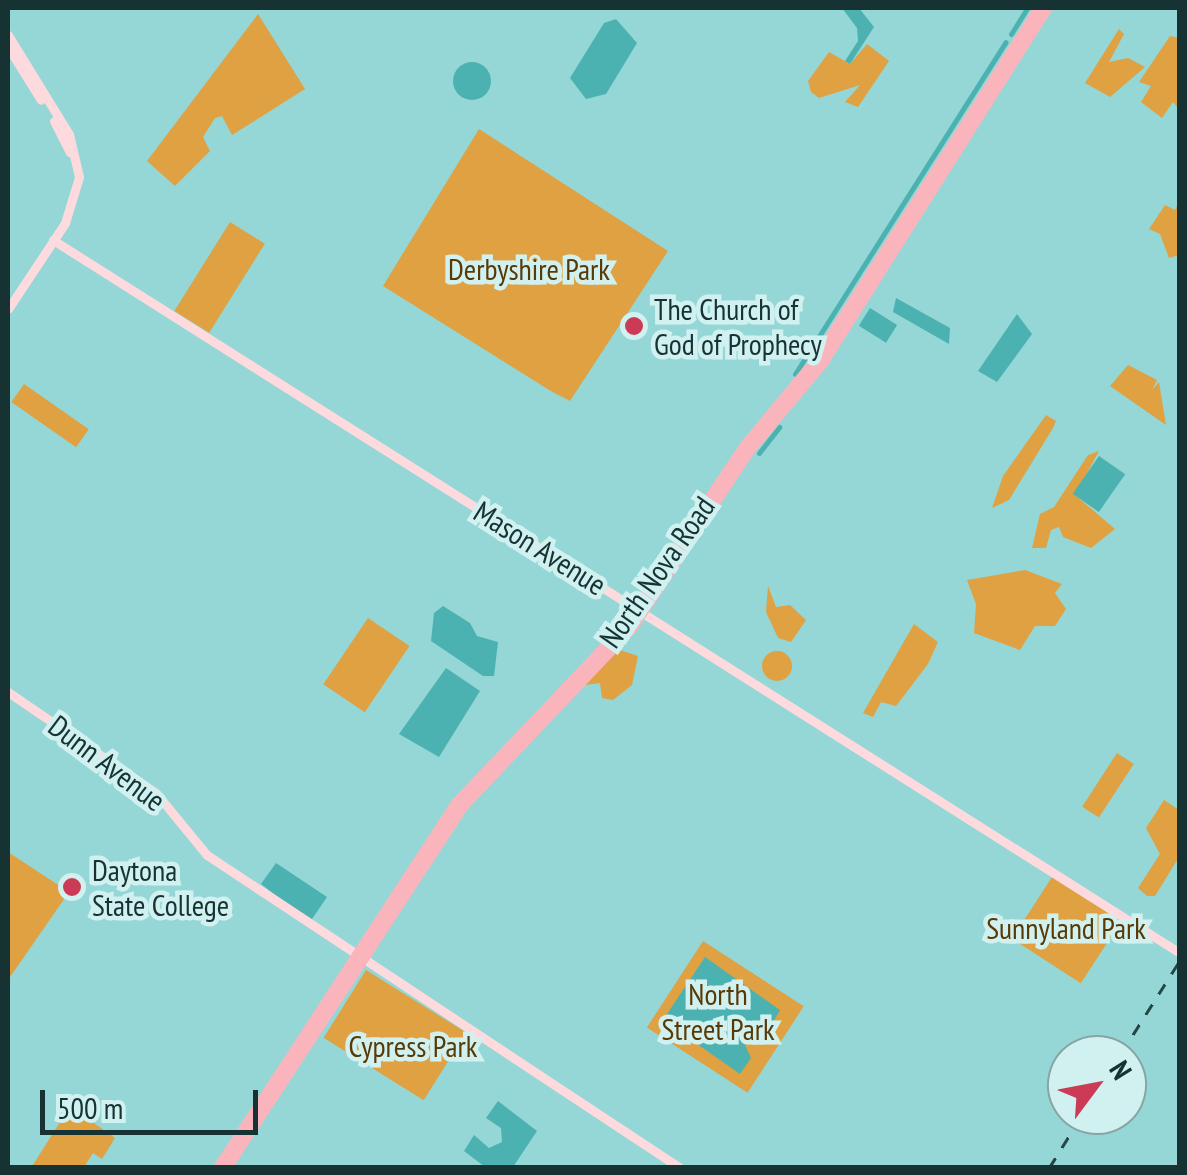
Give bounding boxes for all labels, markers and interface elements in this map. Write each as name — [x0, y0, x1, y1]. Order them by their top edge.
park label: Derbyshire Park — [448, 251, 610, 287]
place label: The Church of God of Prophecy — [654, 291, 822, 362]
marker: The Church of God of Prophecy — [623, 315, 645, 337]
street label: North Nova Road — [592, 490, 722, 654]
street label: Mason Avenue — [467, 493, 613, 603]
street label: Dunn Avenue — [41, 707, 173, 819]
place label: Daytona State College — [92, 852, 229, 922]
marker: Daytona State College — [61, 876, 83, 898]
park label: Sunnyland Park — [986, 910, 1146, 946]
park label: North Street Park — [661, 976, 775, 1046]
park label: Cypress Park — [349, 1028, 477, 1064]
north arrow — [1047, 1035, 1147, 1135]
text: N — [1101, 1054, 1141, 1086]
scale bar — [45, 1070, 262, 1132]
text: 500 m — [57, 1088, 123, 1127]

